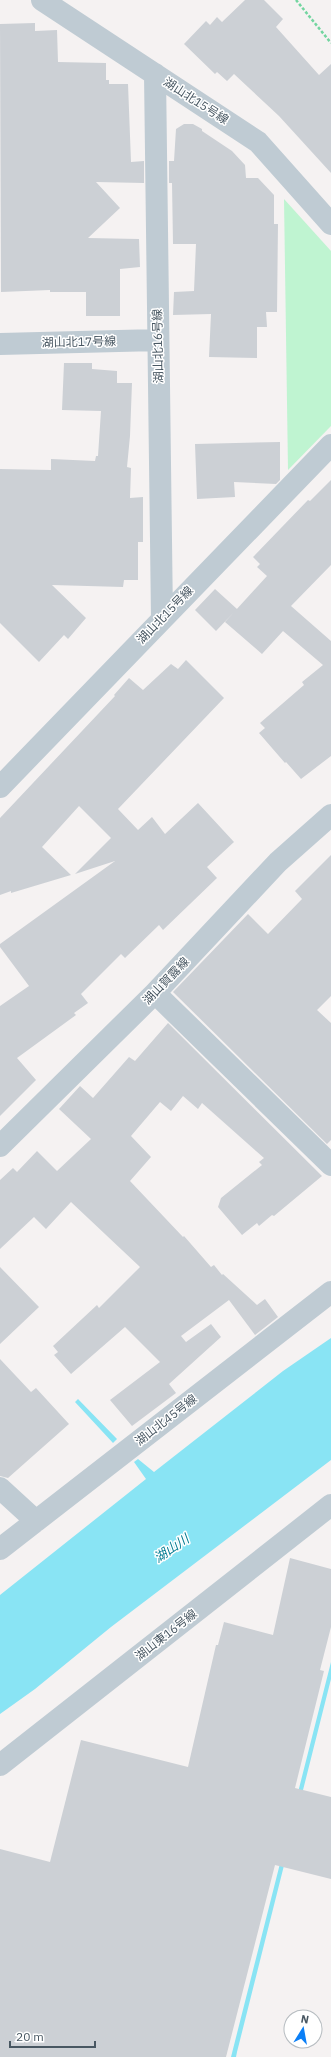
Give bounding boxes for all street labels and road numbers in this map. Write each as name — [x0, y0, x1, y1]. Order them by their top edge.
street label: 湖山北15号線 — [161, 74, 232, 127]
street label: 湖山北16号線 — [149, 309, 166, 383]
street label: 湖山北17号線 — [42, 333, 116, 350]
street label: 湖山北15号線 — [133, 583, 196, 647]
street label: 湖山賀露線 — [139, 954, 192, 1007]
street label: 湖山北45号線 — [132, 1391, 200, 1448]
street label: 湖山東16号線 — [132, 1606, 200, 1663]

